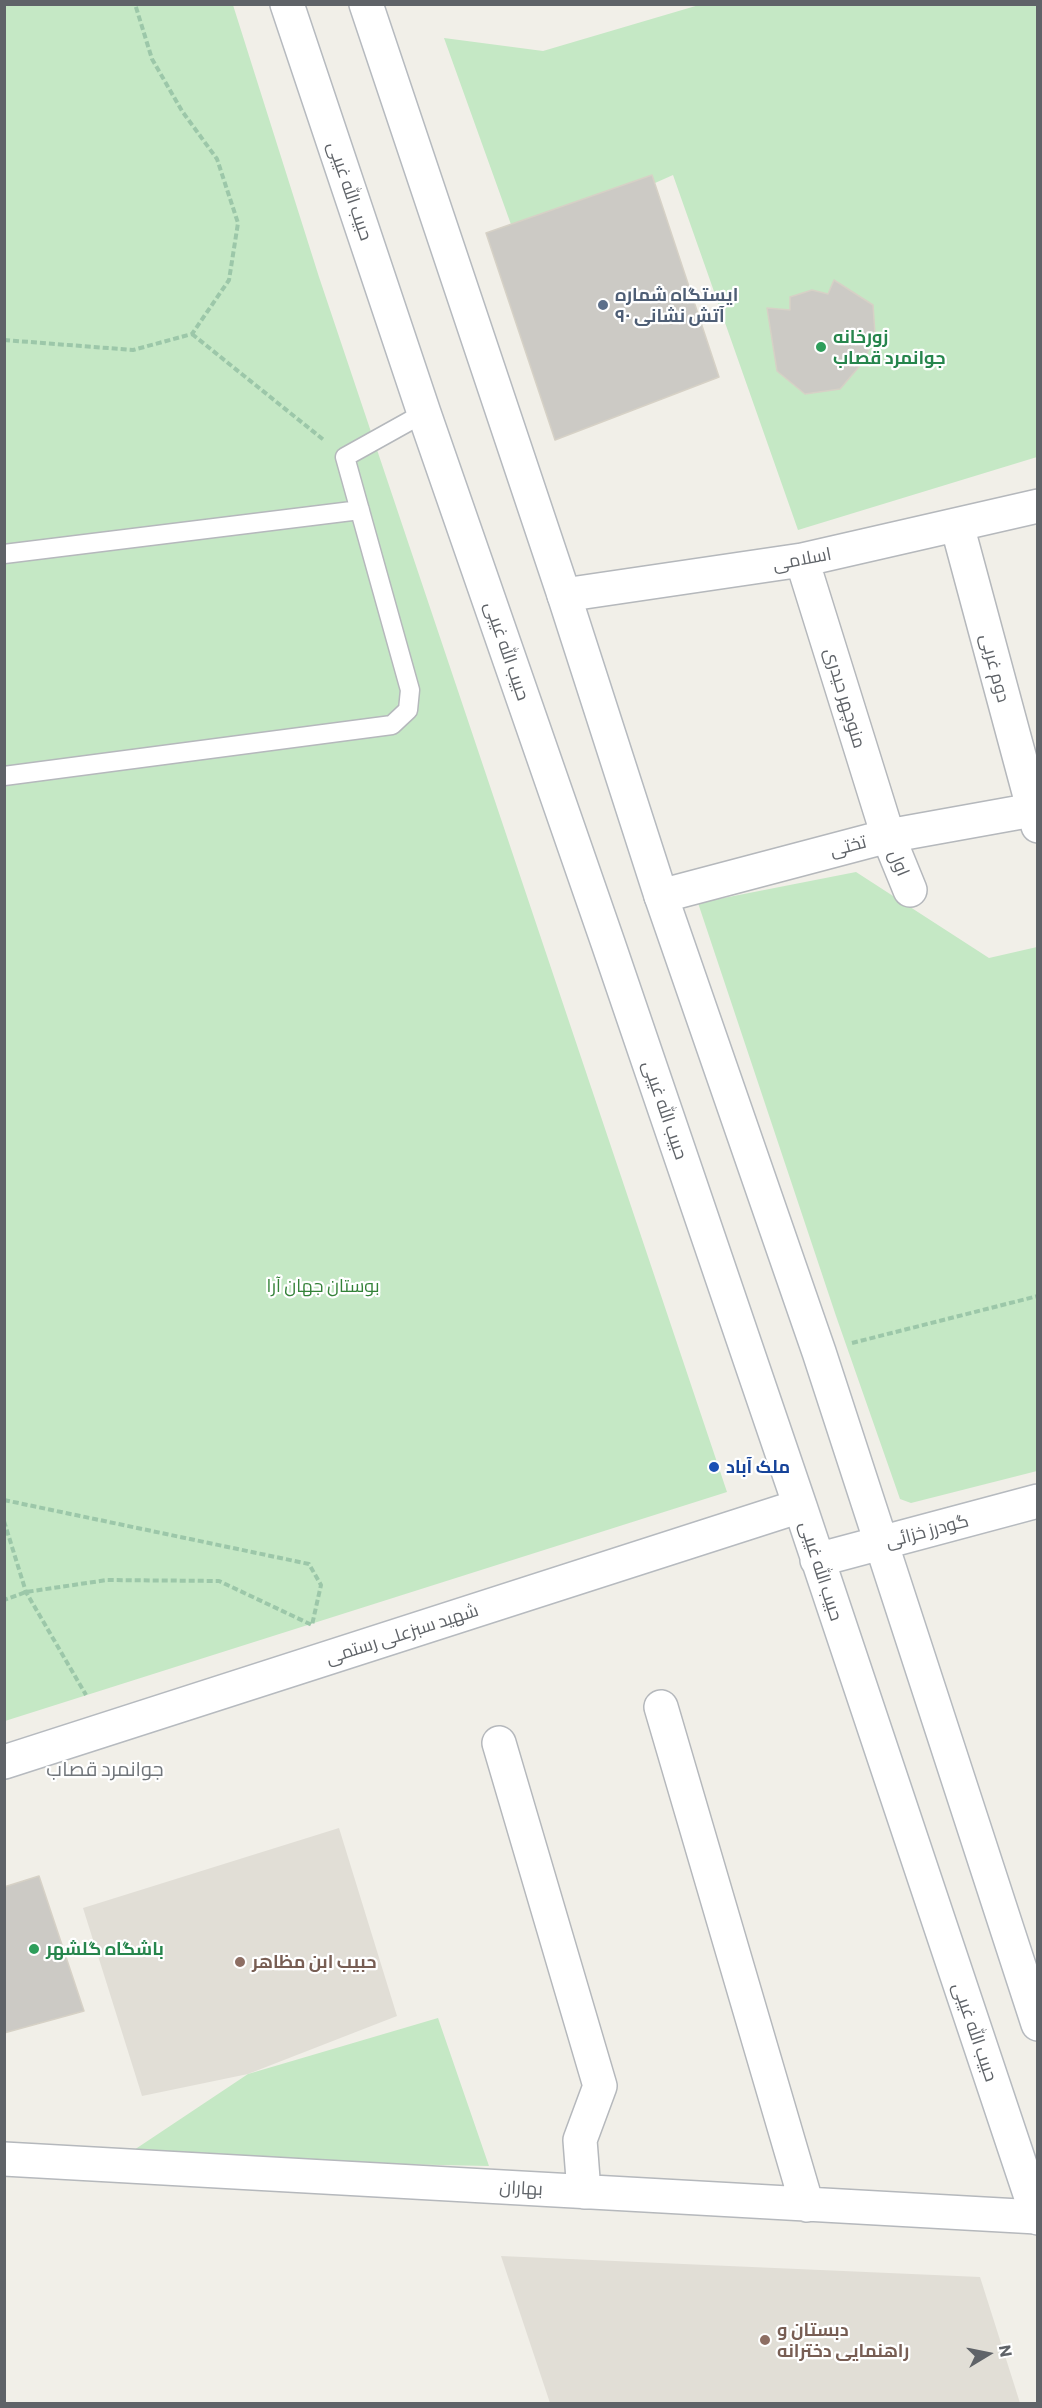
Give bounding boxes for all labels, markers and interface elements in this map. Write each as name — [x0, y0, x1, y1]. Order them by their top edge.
street label: حبیب الله غیبی — [323, 139, 377, 243]
place label: ایستگاه شماره ۹۰ آتش نشانی — [615, 284, 738, 326]
marker: ایستگاه شماره ۹۰ آتش نشانی — [596, 298, 610, 312]
place label: زورخانه جوانمرد قصاب — [833, 326, 946, 368]
marker: زورخانه جوانمرد قصاب — [814, 340, 828, 354]
street label: اسلامی — [771, 543, 833, 575]
street label: حبیب الله غیبی — [480, 599, 534, 703]
street label: دوم غربی — [976, 631, 1014, 705]
street label: منوچهر حیدری — [820, 645, 870, 751]
street label: تختی — [827, 831, 869, 861]
street label: اول — [884, 847, 914, 879]
street label: حبیب الله غیبی — [638, 1058, 692, 1162]
park label: بوستان جهان آرا — [266, 1275, 380, 1297]
place label: ملک آباد — [726, 1456, 790, 1478]
marker: ملک آباد — [707, 1460, 721, 1474]
street label: گودرز خزائی — [883, 1510, 971, 1552]
street label: حبیب الله غیبی — [795, 1519, 847, 1623]
street label: شهید سبزعلی رستمی — [323, 1599, 481, 1669]
district label: جوانمرد قصاب — [46, 1757, 164, 1781]
place label: باشگاه گلشهر — [46, 1938, 164, 1960]
marker: باشگاه گلشهر — [27, 1942, 41, 1956]
place label: حبیب ابن مظاهر — [252, 1951, 377, 1973]
marker: حبیب ابن مظاهر — [233, 1955, 247, 1969]
street label: حبیب الله غیبی — [948, 1980, 1002, 2084]
street label: بهاران — [499, 2176, 543, 2200]
place label: دبستان و راهنمایی دخترانه — [777, 2319, 909, 2362]
north arrow — [958, 2324, 1018, 2384]
marker: دبستان و راهنمایی دخترانه — [758, 2333, 772, 2347]
text: N — [996, 2343, 1017, 2358]

